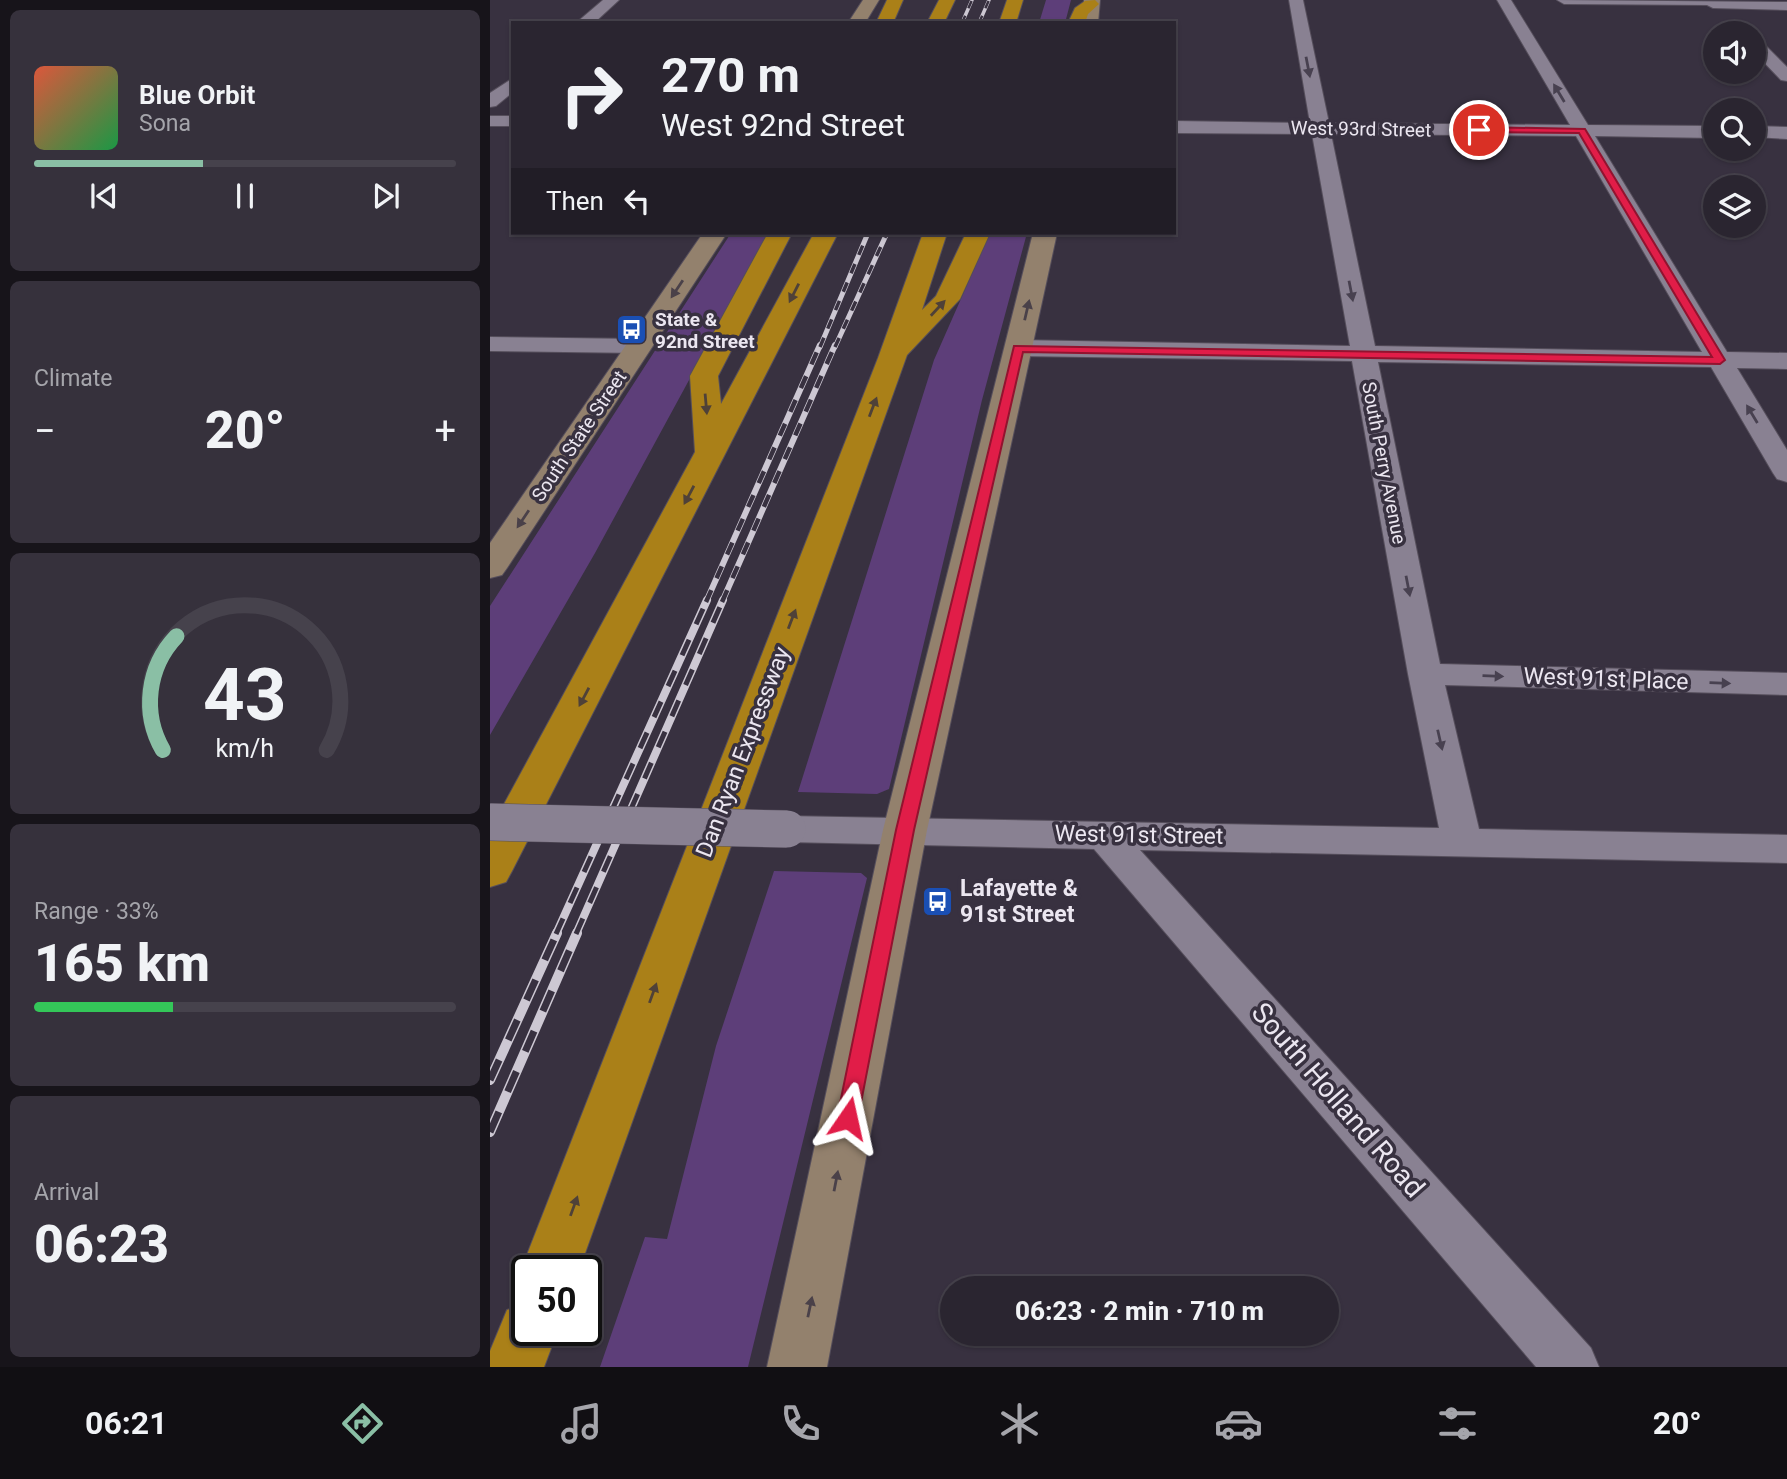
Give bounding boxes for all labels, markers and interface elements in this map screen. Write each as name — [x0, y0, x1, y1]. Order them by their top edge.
map controls — [1703, 21, 1766, 238]
button: sound — [1703, 21, 1766, 84]
text: 270 m — [661, 47, 800, 104]
icon: right — [546, 49, 637, 140]
one-way arrow — [1303, 56, 1314, 78]
text: Blue Orbit — [139, 80, 255, 110]
one-way arrow — [1553, 84, 1566, 103]
button: search — [1703, 98, 1766, 161]
pin — [1449, 100, 1509, 160]
text: West 92nd Street — [661, 106, 905, 144]
text: Sona — [139, 110, 191, 137]
icon: arrive — [1460, 111, 1498, 149]
street label: West 93rd Street — [1291, 116, 1431, 142]
button: layers — [1703, 175, 1766, 238]
icon: previous — [85, 177, 123, 215]
icon: pause — [226, 177, 264, 215]
icon: next — [367, 177, 405, 215]
icon: left — [618, 182, 656, 220]
text: Then — [546, 186, 604, 216]
one-way arrow — [671, 280, 684, 299]
one-way arrow — [1345, 280, 1356, 302]
one-way arrow — [789, 283, 800, 303]
one-way arrow — [1021, 299, 1032, 321]
one-way arrow — [930, 300, 946, 317]
place label: State & 92nd Street — [655, 308, 755, 353]
bus stop icon: State & 92nd Street — [615, 313, 649, 347]
text: Climate — [34, 365, 113, 392]
street label: South State Street — [527, 366, 631, 506]
street label: South Perry Avenue — [1357, 380, 1411, 546]
one-way arrow — [701, 393, 712, 415]
one-way arrow — [868, 396, 879, 417]
text: 20° — [205, 400, 285, 461]
one-way arrow — [1746, 405, 1758, 424]
text: − — [34, 409, 56, 453]
text: + — [434, 409, 456, 453]
one-way arrow — [684, 485, 695, 505]
one-way arrow — [516, 510, 530, 528]
one-way arrow — [1402, 575, 1413, 597]
one-way arrow — [787, 609, 798, 630]
street label: Dan Ryan Expressway — [690, 643, 796, 861]
text: 43 — [203, 652, 287, 738]
street label: West 91st Place — [1523, 663, 1689, 695]
one-way arrow — [1482, 670, 1504, 682]
one-way arrow — [1710, 677, 1732, 688]
one-way arrow — [578, 687, 590, 707]
one-way arrow — [1434, 729, 1445, 751]
text: km/h — [216, 733, 274, 762]
street label: West 91st Street — [1054, 820, 1224, 850]
place label: Lafayette & 91st Street — [960, 875, 1078, 928]
bus stop icon: Lafayette & 91st Street — [920, 884, 954, 918]
text: Range · 33% — [34, 898, 159, 925]
text: 165 km — [34, 933, 210, 994]
one-way arrow — [647, 983, 658, 1004]
street label: South Holland Road — [1245, 996, 1431, 1204]
position arrow — [811, 1081, 885, 1155]
one-way arrow — [830, 1170, 841, 1192]
text: Arrival — [34, 1179, 99, 1206]
one-way arrow — [568, 1196, 579, 1217]
text: 06:23 — [34, 1214, 169, 1275]
speed limit sign: 50 — [511, 1255, 602, 1346]
one-way arrow — [805, 1296, 816, 1318]
text: 06:23 · 2 min · 710 m — [1015, 1296, 1264, 1326]
icon: directions — [338, 1399, 387, 1448]
icon: music — [557, 1399, 606, 1448]
icon: phone — [776, 1399, 825, 1448]
icon: climate — [995, 1399, 1044, 1448]
icon: car — [1214, 1399, 1263, 1448]
icon: filters — [1433, 1399, 1482, 1448]
text: 06:21 — [85, 1404, 168, 1442]
text: 20° — [1653, 1404, 1702, 1442]

